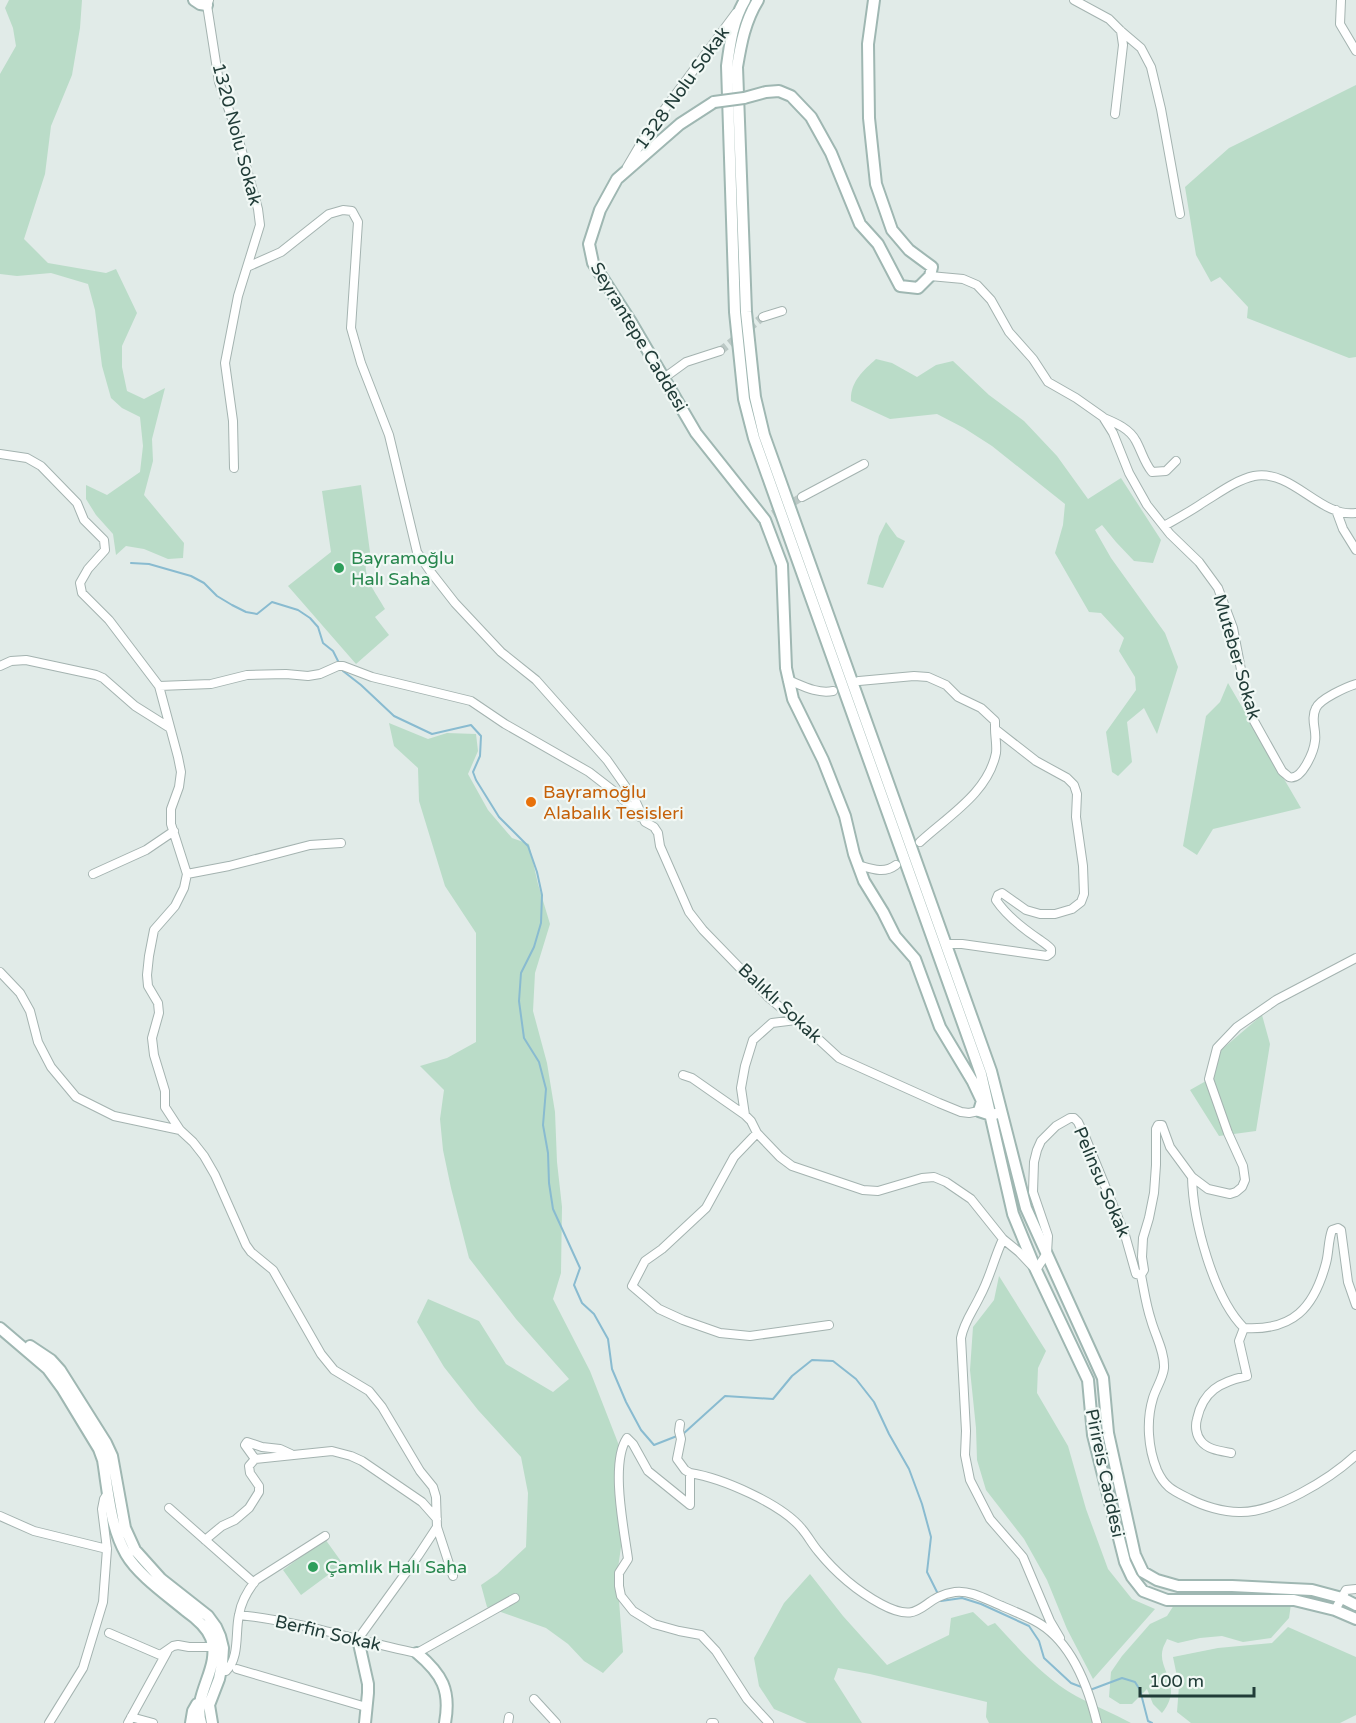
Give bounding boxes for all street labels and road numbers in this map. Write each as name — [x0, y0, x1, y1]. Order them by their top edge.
street label: 1328 Nolu Sokak — [630, 22, 734, 154]
street label: 1320 Nolu Sokak — [207, 60, 267, 208]
street label: Seyrantepe Caddesi — [586, 258, 692, 416]
street label: Muteber Sokak — [1209, 592, 1266, 723]
street label: Balıklı Sokak — [734, 959, 827, 1048]
street label: Pelinsu Sokak — [1069, 1123, 1135, 1241]
street label: Pirireis Caddesi — [1081, 1407, 1129, 1539]
street label: Berfin Sokak — [273, 1610, 383, 1656]

